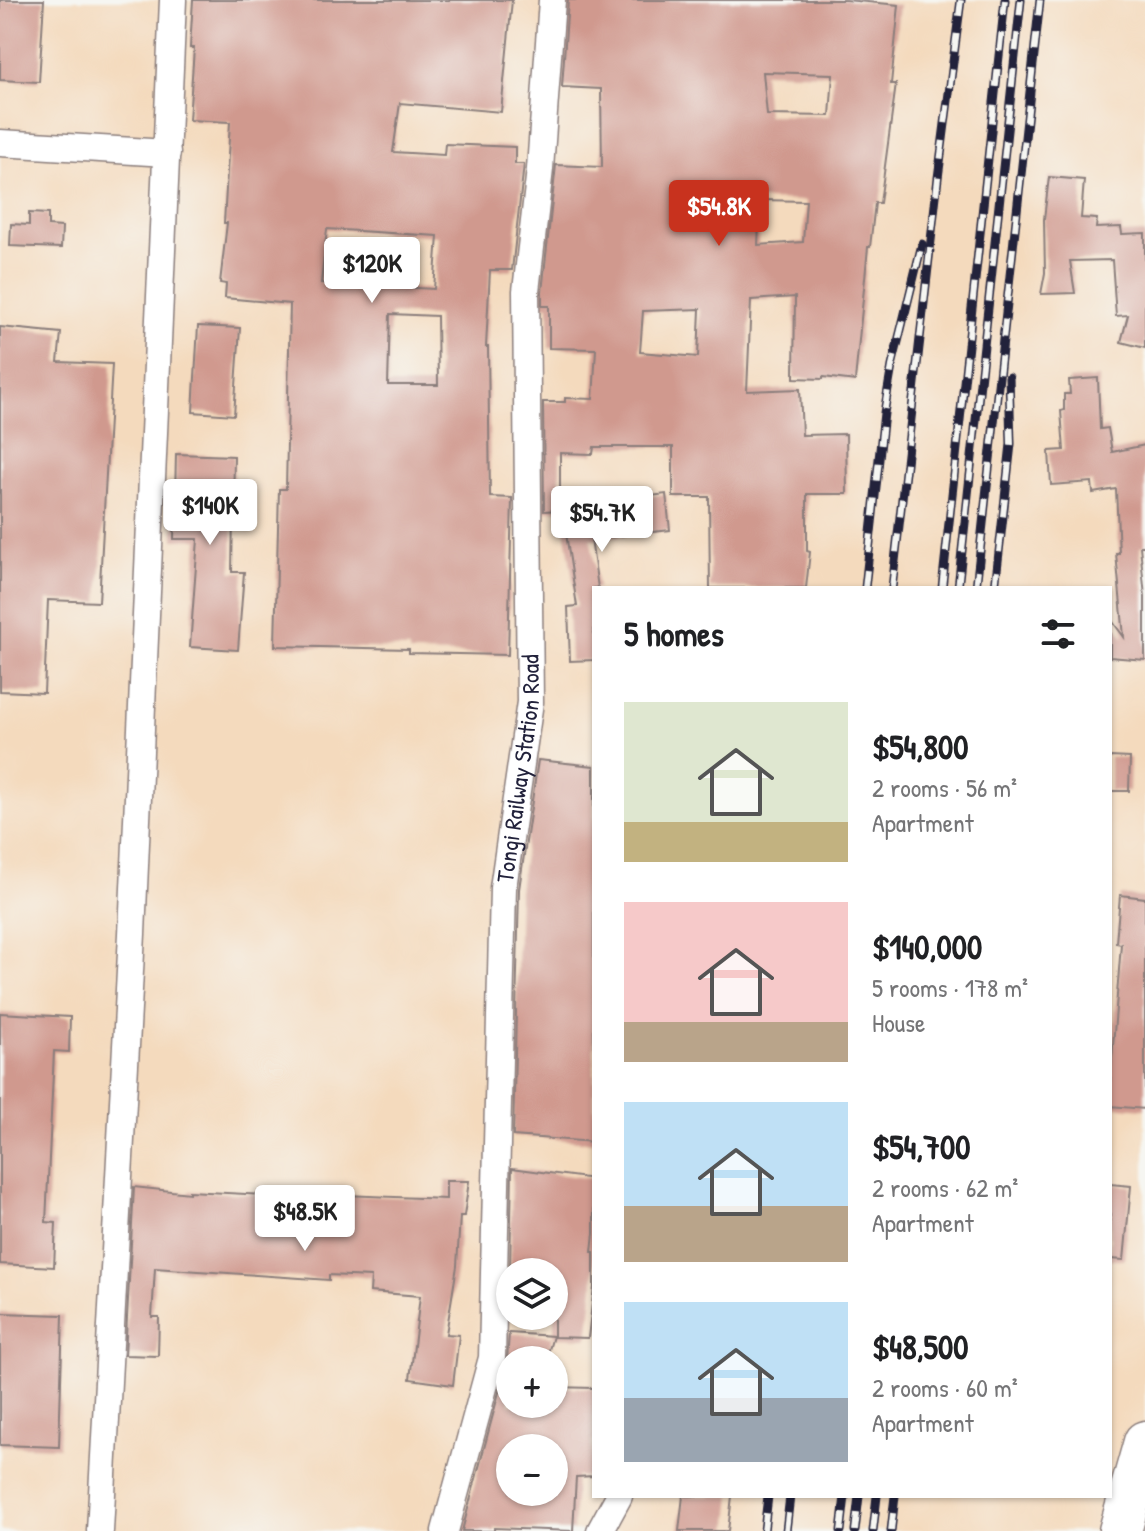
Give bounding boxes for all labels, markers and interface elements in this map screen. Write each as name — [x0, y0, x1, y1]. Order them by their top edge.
pin: $54.8K — [654, 180, 784, 248]
text: $54.8K — [687, 188, 751, 223]
pin: $120K — [316, 237, 428, 305]
text: $120K — [342, 245, 402, 280]
pin: $140K — [154, 479, 266, 547]
pin: $54.7K — [537, 486, 667, 554]
text: $140K — [181, 487, 239, 522]
text: $54.7K — [569, 494, 635, 529]
text: 5 homes — [624, 611, 724, 657]
icon: filters — [1036, 612, 1080, 656]
street label: Tongi Railway Station Road — [488, 654, 546, 885]
text: $54,800 — [872, 724, 968, 770]
icon: home — [688, 734, 784, 830]
text: 2 rooms · 56 m² — [872, 770, 1017, 805]
text: Apartment — [872, 805, 974, 840]
text: $140,000 — [872, 924, 982, 970]
icon: home — [688, 934, 784, 1030]
text: 5 rooms · 178 m² — [872, 970, 1028, 1005]
text: House — [872, 1005, 925, 1040]
text: $54,700 — [872, 1124, 971, 1170]
icon: home — [688, 1134, 784, 1230]
text: 2 rooms · 62 m² — [872, 1170, 1018, 1205]
pin: $48.5K — [240, 1185, 370, 1253]
text: $48.5K — [273, 1193, 337, 1228]
text: Apartment — [872, 1205, 974, 1240]
map controls — [496, 1258, 568, 1506]
button: layers — [496, 1258, 568, 1330]
text: $48,500 — [872, 1324, 968, 1370]
icon: home — [688, 1334, 784, 1430]
button: + — [496, 1346, 568, 1418]
text: 2 rooms · 60 m² — [872, 1370, 1018, 1405]
text: Apartment — [872, 1405, 974, 1440]
button: − — [496, 1434, 568, 1506]

